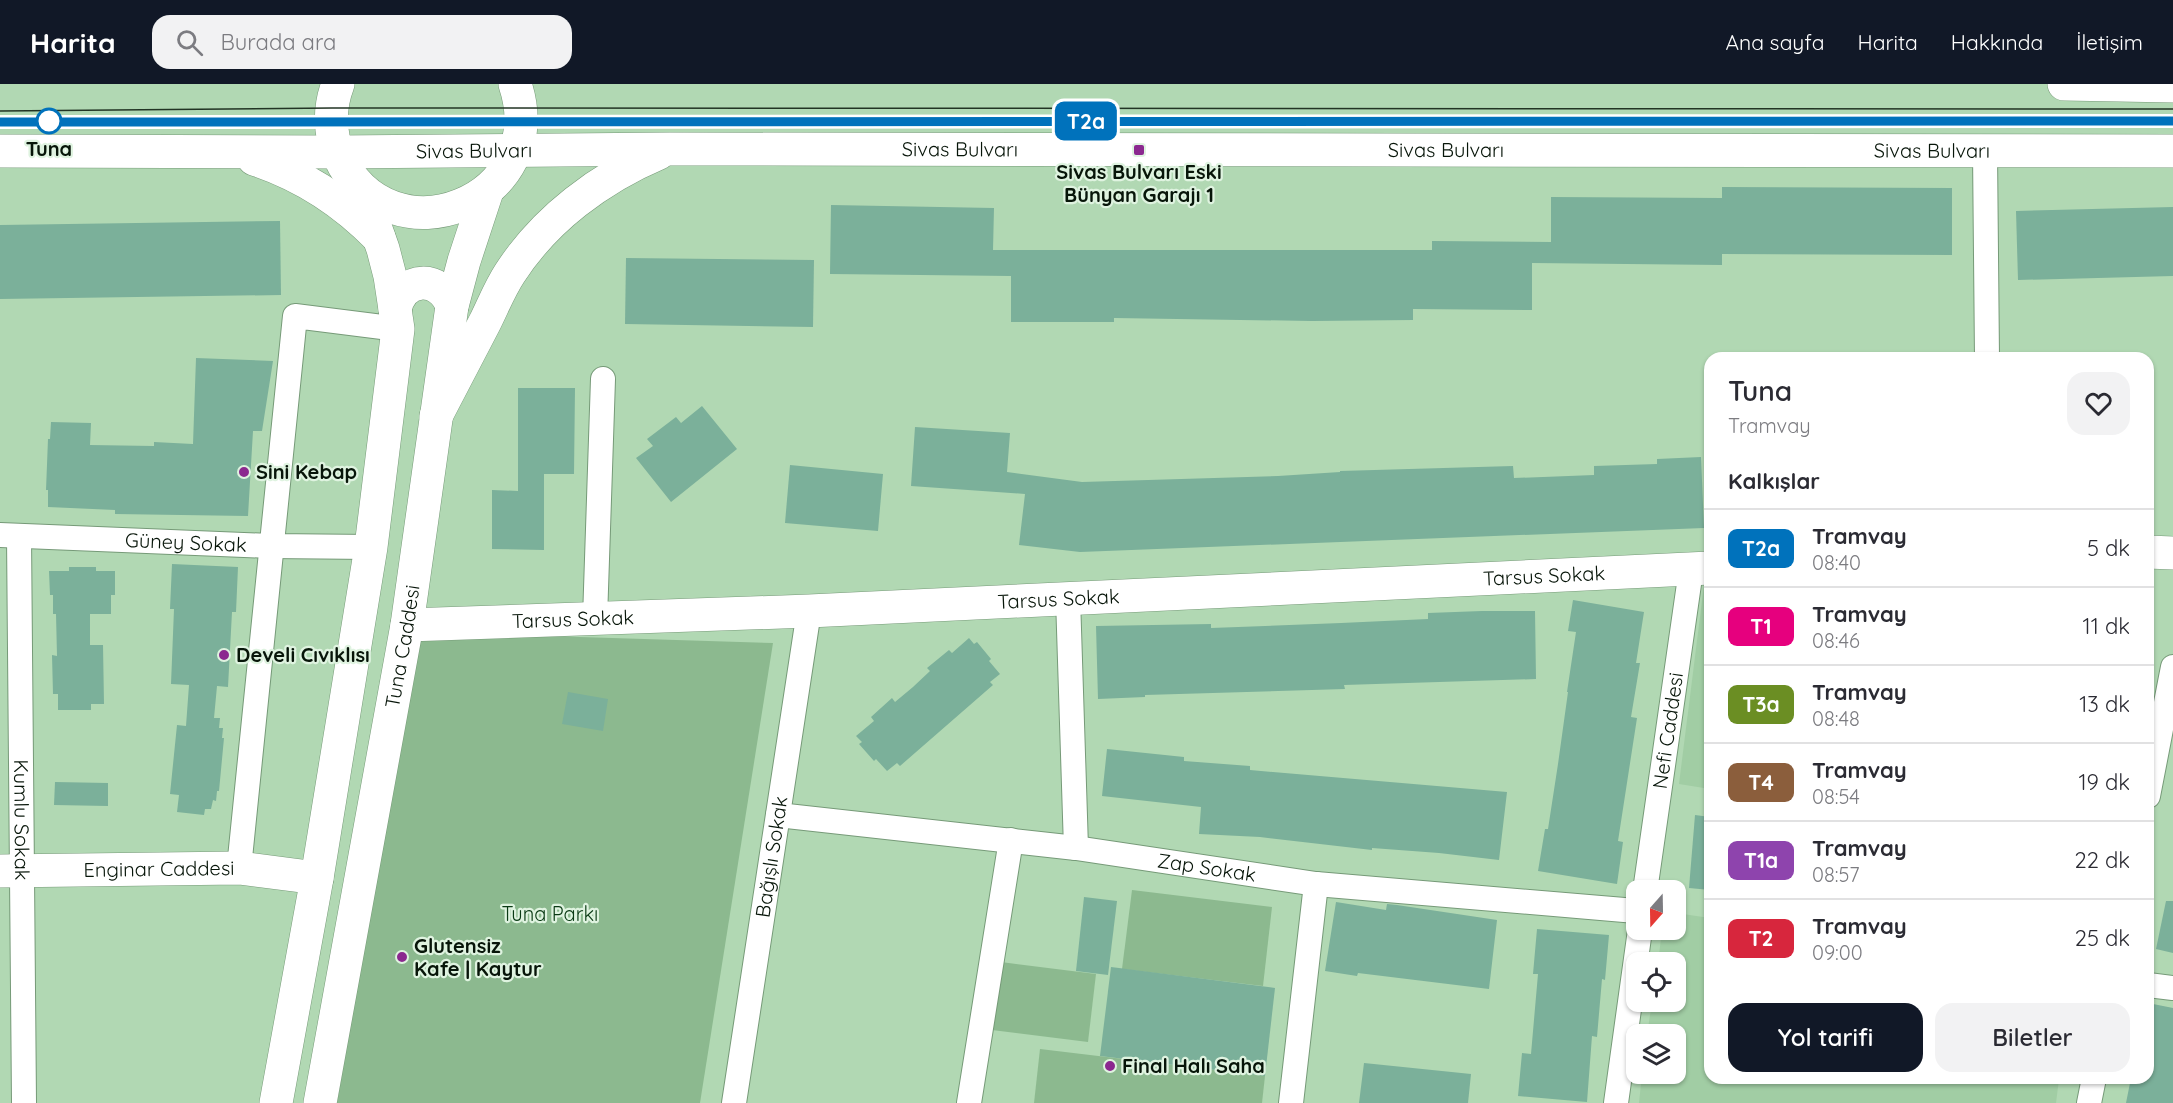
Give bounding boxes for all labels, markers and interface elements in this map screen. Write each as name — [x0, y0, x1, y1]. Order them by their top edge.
search box — [152, 15, 572, 69]
text: Harita — [30, 25, 116, 60]
icon: search — [173, 26, 206, 59]
text: Burada ara — [221, 28, 336, 56]
text: Ana sayfa — [1725, 29, 1825, 55]
text: Harita — [1858, 29, 1918, 55]
text: Hakkında — [1951, 29, 2043, 55]
text: İletişim — [2076, 29, 2143, 55]
line badge: T2a — [1052, 102, 1120, 141]
marker: Tuna — [36, 108, 62, 134]
text: T2a — [1067, 108, 1105, 134]
place label: Tuna — [26, 136, 72, 161]
street label: Sivas Bulvarı — [902, 136, 1018, 161]
street label: Sivas Bulvarı — [416, 137, 532, 163]
street label: Sivas Bulvarı — [1388, 137, 1504, 162]
street label: Sivas Bulvarı — [1874, 138, 1990, 163]
marker: Sivas Bulvarı Eski Bünyan Garajı 1 — [1132, 143, 1146, 157]
place label: Sivas Bulvarı Eski Bünyan Garajı 1 — [1056, 159, 1222, 207]
button: heart — [2067, 372, 2130, 435]
text: Tuna — [1728, 373, 1792, 408]
text: Tramvay — [1728, 413, 1811, 438]
place label: Sini Kebap — [256, 459, 357, 484]
marker: Sini Kebap — [237, 465, 251, 479]
text: Kalkışlar — [1728, 467, 1820, 495]
text: Tramvay — [1812, 522, 1907, 550]
street label: Güney Sokak — [125, 527, 247, 557]
text: 5 dk — [2087, 534, 2130, 562]
text: T2a — [1742, 535, 1780, 561]
text: 08:40 — [1812, 550, 1861, 575]
street label: Tarsus Sokak — [1482, 560, 1606, 591]
street label: Tuna Caddesi — [379, 583, 425, 710]
street label: Tarsus Sokak — [997, 583, 1120, 614]
text: Tramvay — [1812, 600, 1907, 628]
street label: Tarsus Sokak — [511, 604, 634, 633]
text: 11 dk — [2083, 612, 2130, 640]
text: T1 — [1750, 613, 1772, 639]
text: 08:46 — [1812, 628, 1860, 653]
place label: Develi Cıvıklısı — [236, 642, 370, 667]
marker: Develi Cıvıklısı — [217, 648, 231, 662]
street label: Nefi Caddesi — [1647, 671, 1688, 790]
text: Tramvay — [1812, 678, 1907, 706]
text: 13 dk — [2079, 690, 2130, 718]
text: T3a — [1742, 691, 1780, 717]
text: 08:48 — [1812, 706, 1860, 731]
text: Tramvay — [1812, 756, 1907, 784]
street label: Kumlu Sokak — [9, 759, 35, 881]
text: 19 dk — [2078, 768, 2130, 796]
text: T4 — [1748, 769, 1774, 795]
text: 08:54 — [1812, 784, 1860, 809]
street label: Bağışlı Sokak — [749, 794, 793, 919]
text: Tramvay — [1812, 834, 1907, 862]
text: 22 dk — [2075, 846, 2130, 874]
street label: Zap Sokak — [1156, 847, 1258, 887]
text: T1a — [1744, 847, 1778, 873]
street label: Enginar Caddesi — [83, 855, 235, 882]
text: 08:57 — [1812, 862, 1860, 887]
north arrow — [1626, 880, 1686, 940]
map controls — [1626, 880, 1686, 1084]
park label: Tuna Parkı — [502, 901, 598, 926]
text: Tramvay — [1812, 912, 1907, 940]
text: 25 dk — [2075, 924, 2130, 952]
text: T2 — [1748, 925, 1774, 951]
place label: Glutensiz Kafe | Kaytur — [414, 933, 542, 981]
text: 09:00 — [1812, 940, 1863, 965]
marker: Glutensiz Kafe | Kaytur — [395, 950, 409, 964]
button: locate — [1626, 952, 1686, 1012]
button: Yol tarifi — [1728, 1003, 1923, 1072]
button: Biletler — [1935, 1003, 2130, 1072]
button: layers — [1626, 1024, 1686, 1084]
place label: Final Halı Saha — [1122, 1053, 1265, 1078]
marker: Final Halı Saha — [1103, 1059, 1117, 1073]

